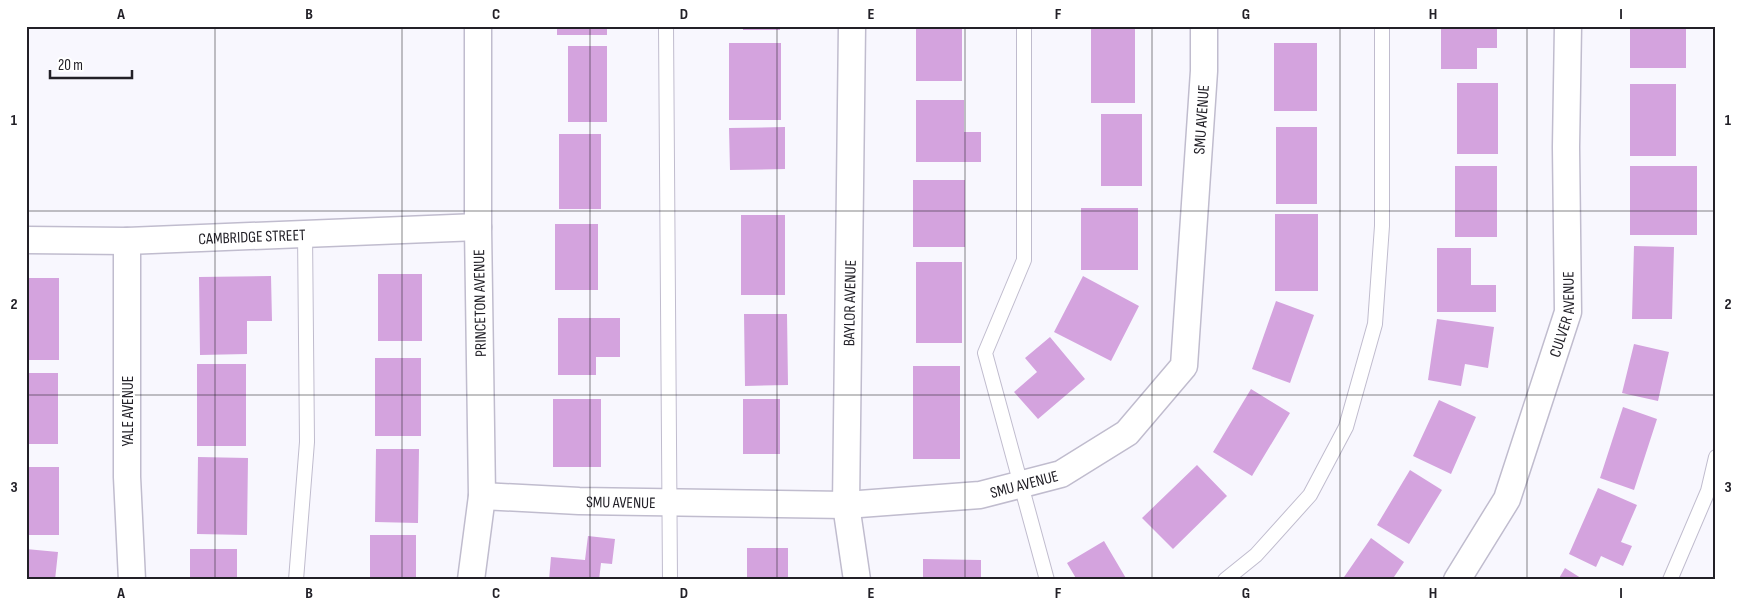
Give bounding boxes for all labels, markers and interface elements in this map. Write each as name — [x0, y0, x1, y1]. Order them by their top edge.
text: A — [116, 5, 125, 24]
text: B — [305, 5, 313, 24]
text: C — [492, 5, 500, 24]
text: D — [680, 5, 688, 24]
text: E — [868, 5, 875, 24]
text: F — [1055, 5, 1062, 24]
text: G — [1242, 5, 1250, 24]
text: H — [1429, 5, 1437, 24]
text: I — [1619, 5, 1623, 24]
scale bar — [50, 48, 132, 80]
text: 20 m — [58, 56, 83, 75]
street label: SMU AVENUE — [1190, 84, 1214, 155]
text: 1 — [11, 111, 18, 130]
text: 1 — [1725, 111, 1732, 130]
street label: CAMBRIDGE STREET — [198, 226, 306, 249]
street label: PRINCETON AVENUE — [470, 249, 491, 357]
street label: BAYLOR AVENUE — [840, 260, 861, 346]
street label: CULVER AVENUE — [1546, 271, 1579, 360]
text: 2 — [10, 295, 18, 314]
text: 2 — [1724, 295, 1732, 314]
street label: YALE AVENUE — [119, 376, 138, 446]
street label: SMU AVENUE — [988, 467, 1061, 503]
text: 3 — [10, 478, 18, 497]
text: 3 — [1724, 478, 1732, 497]
street label: SMU AVENUE — [586, 493, 656, 513]
text: A — [116, 584, 125, 603]
text: B — [305, 584, 313, 603]
text: C — [492, 584, 500, 603]
text: D — [680, 584, 688, 603]
text: E — [868, 584, 875, 603]
text: F — [1055, 584, 1062, 603]
text: G — [1242, 584, 1250, 603]
text: H — [1429, 584, 1437, 603]
text: I — [1619, 584, 1623, 603]

